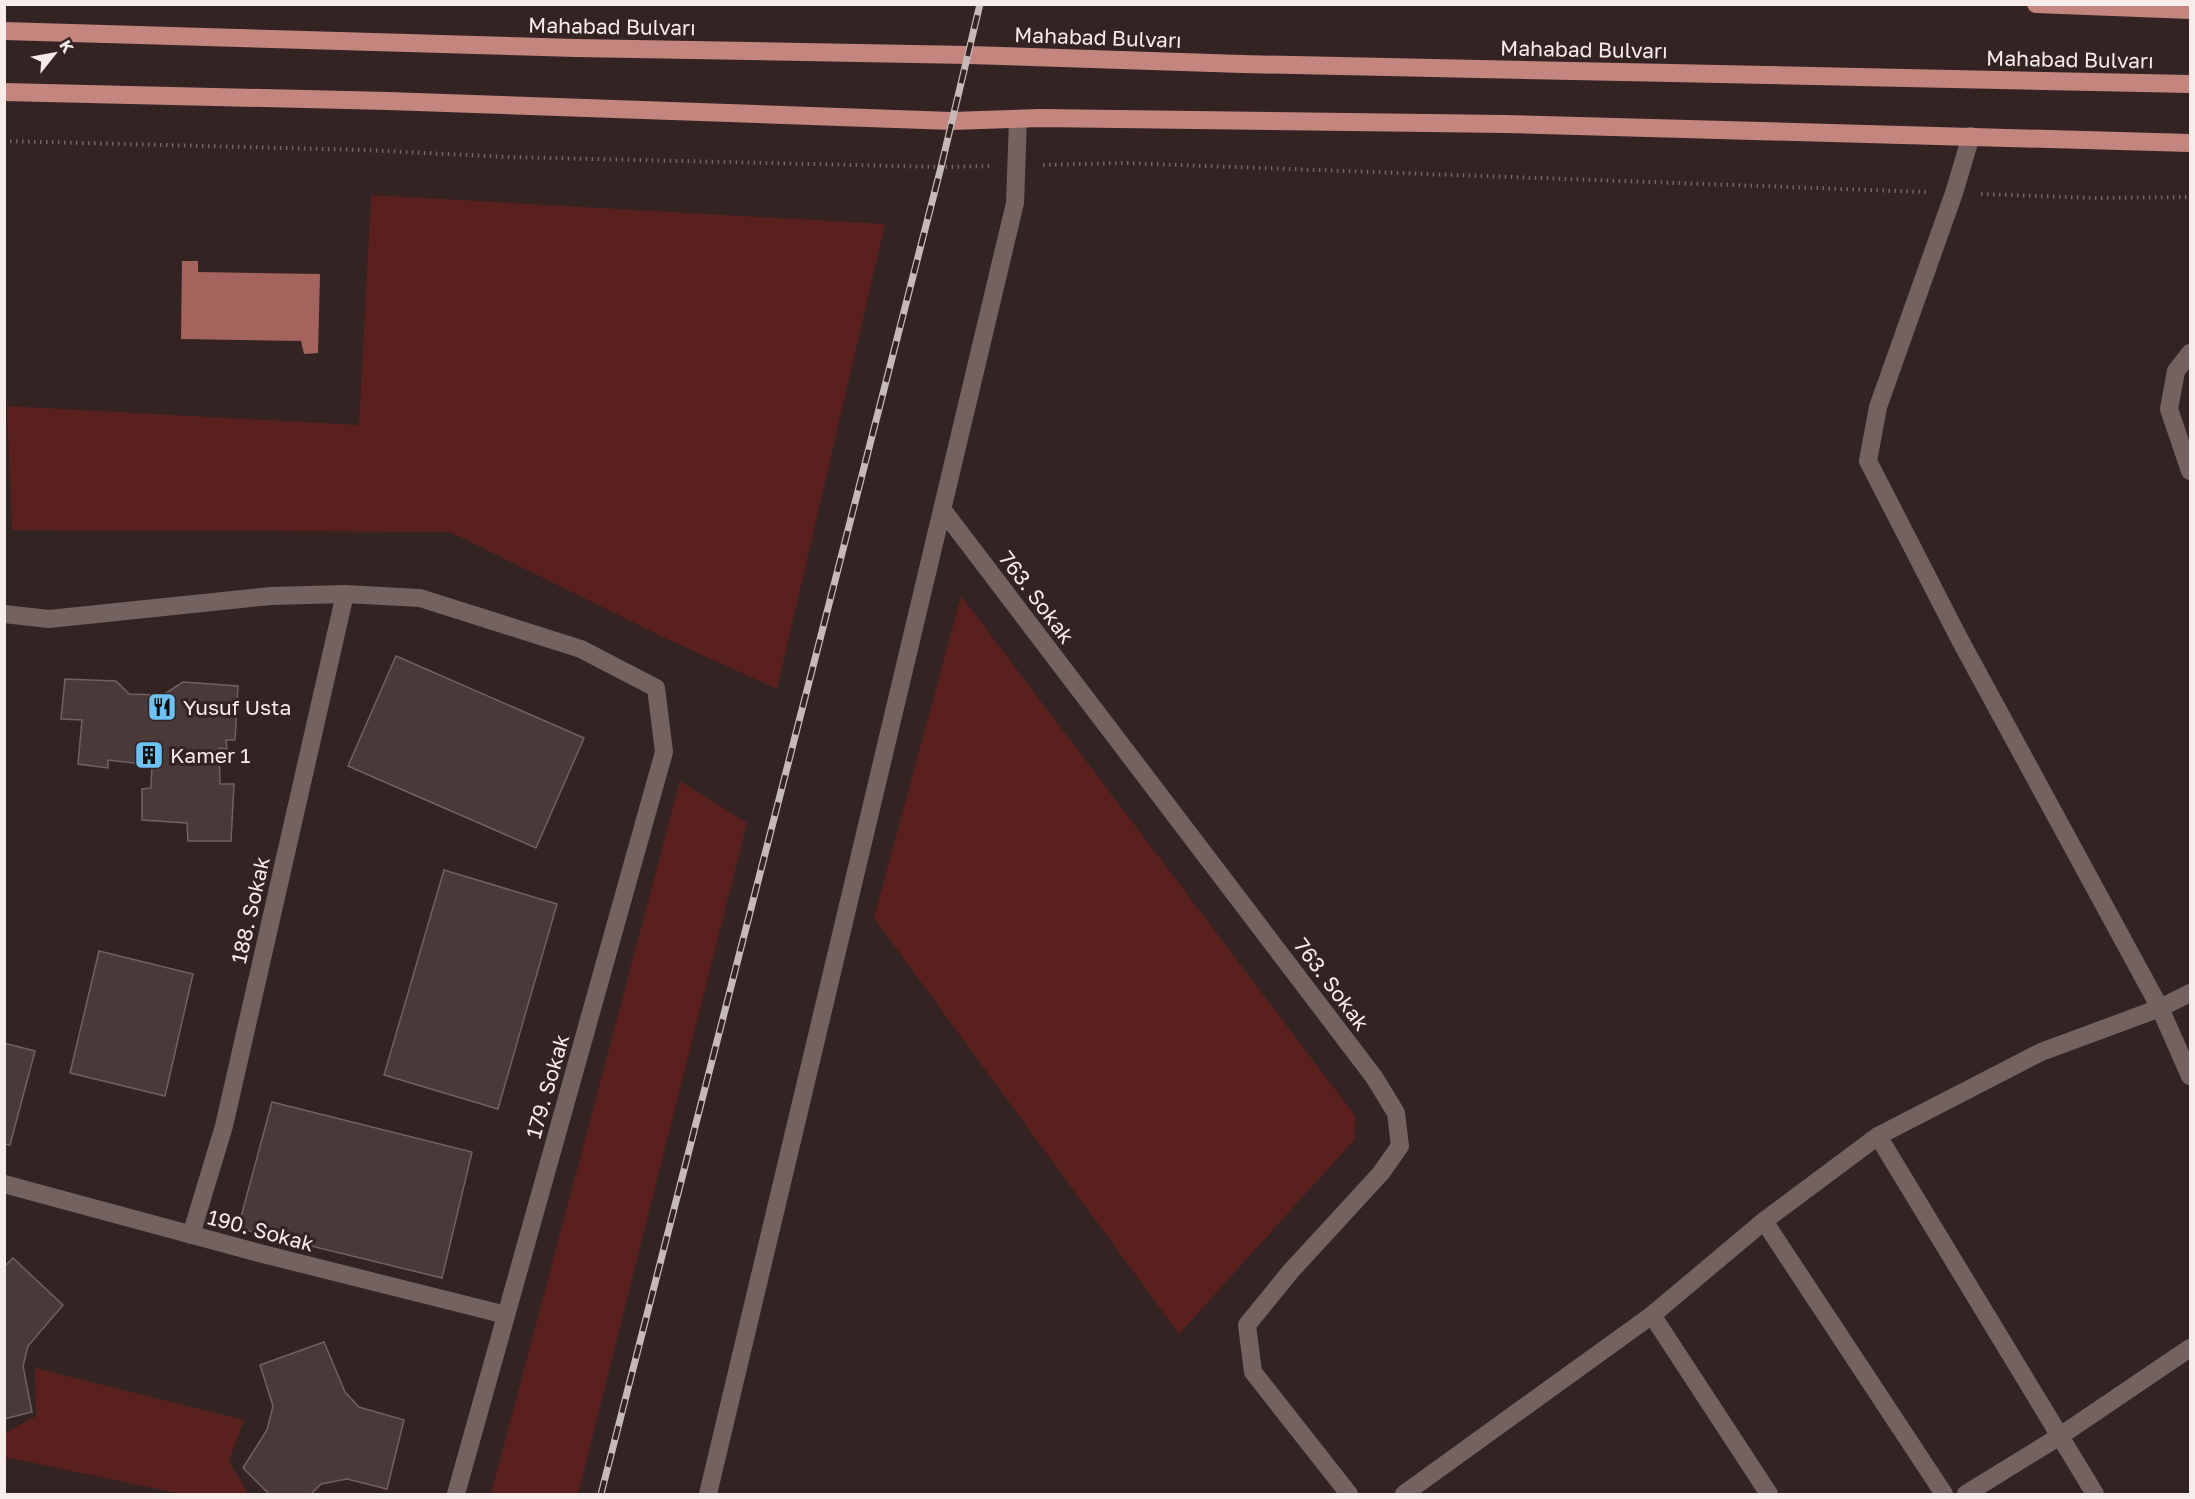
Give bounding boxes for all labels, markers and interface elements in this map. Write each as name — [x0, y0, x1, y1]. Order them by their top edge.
street label: Mahabad Bulvarı — [528, 12, 696, 40]
street label: Mahabad Bulvarı — [1014, 21, 1182, 53]
north arrow — [24, 24, 84, 84]
street label: Mahabad Bulvarı — [1500, 35, 1668, 63]
text: K — [55, 36, 79, 57]
street label: Mahabad Bulvarı — [1986, 45, 2154, 73]
street label: 763. Sokak — [994, 546, 1080, 648]
restaurant icon: Yusuf Usta — [146, 691, 178, 723]
place label: Yusuf Usta — [183, 694, 291, 720]
building icon: Kamer 1 — [133, 739, 165, 771]
place label: Kamer 1 — [170, 742, 251, 768]
street label: 188. Sokak — [225, 854, 275, 966]
street label: 763. Sokak — [1289, 933, 1375, 1035]
street label: 179. Sokak — [520, 1031, 574, 1141]
street label: 190. Sokak — [205, 1203, 317, 1257]

